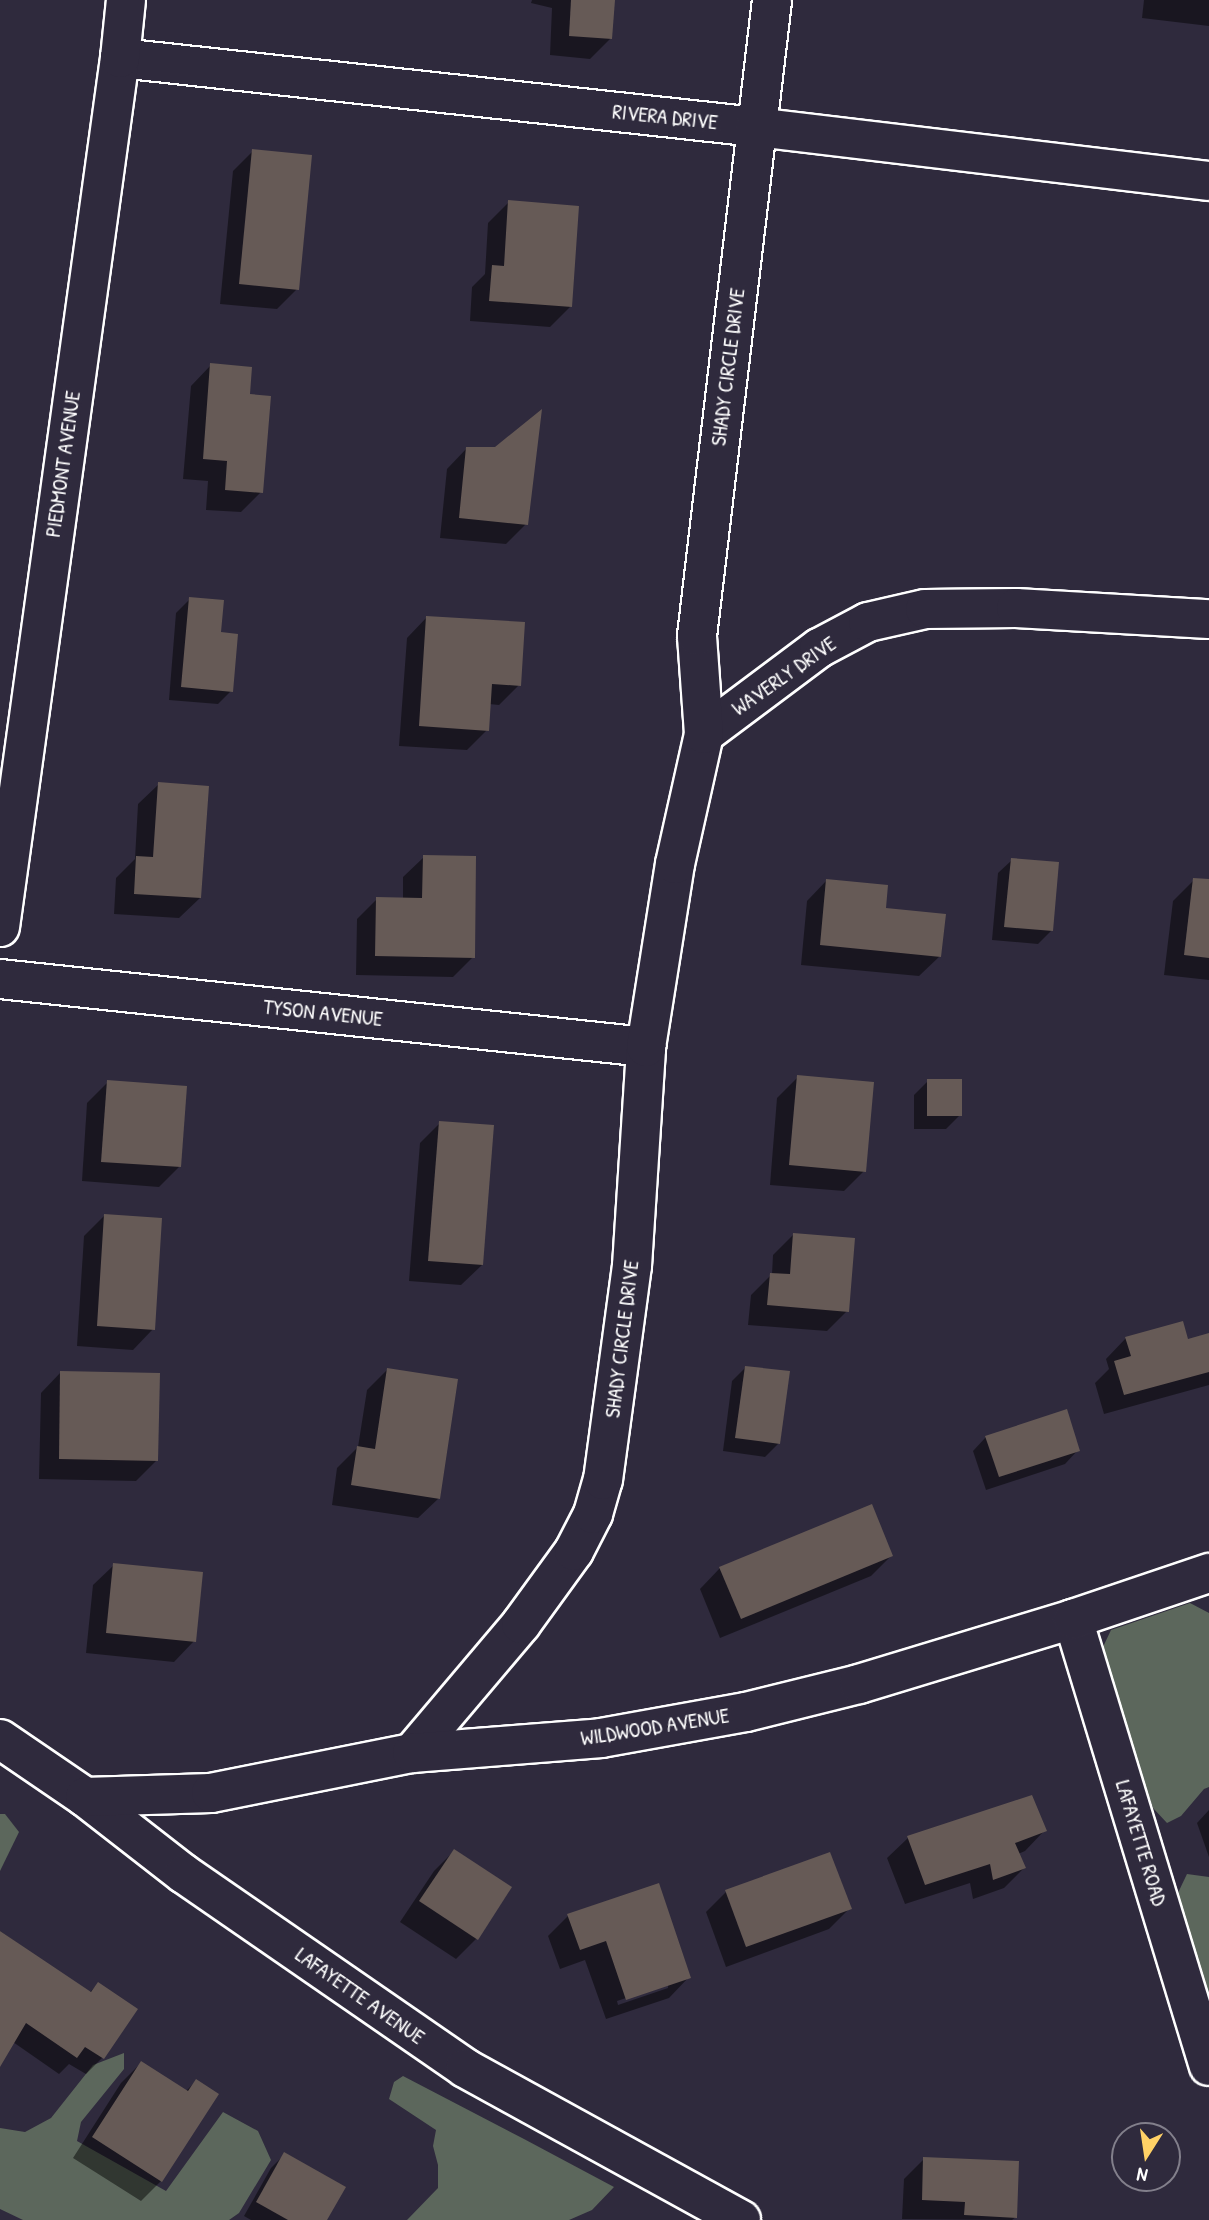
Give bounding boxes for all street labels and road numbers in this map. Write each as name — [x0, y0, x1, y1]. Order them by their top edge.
street label: RIVERA DRIVE — [611, 99, 719, 135]
street label: SHADY CIRCLE DRIVE — [706, 287, 750, 447]
street label: PIEDMONT AVENUE — [40, 389, 86, 539]
street label: WAVERLY DRIVE — [727, 631, 841, 721]
street label: TYSON AVENUE — [262, 994, 384, 1032]
street label: SHADY CIRCLE DRIVE — [600, 1259, 644, 1419]
street label: WILDWOOD AVENUE — [579, 1703, 731, 1751]
street label: LAFAYETTE ROAD — [1110, 1777, 1172, 1909]
street label: LAFAYETTE AVENUE — [291, 1942, 429, 2050]

